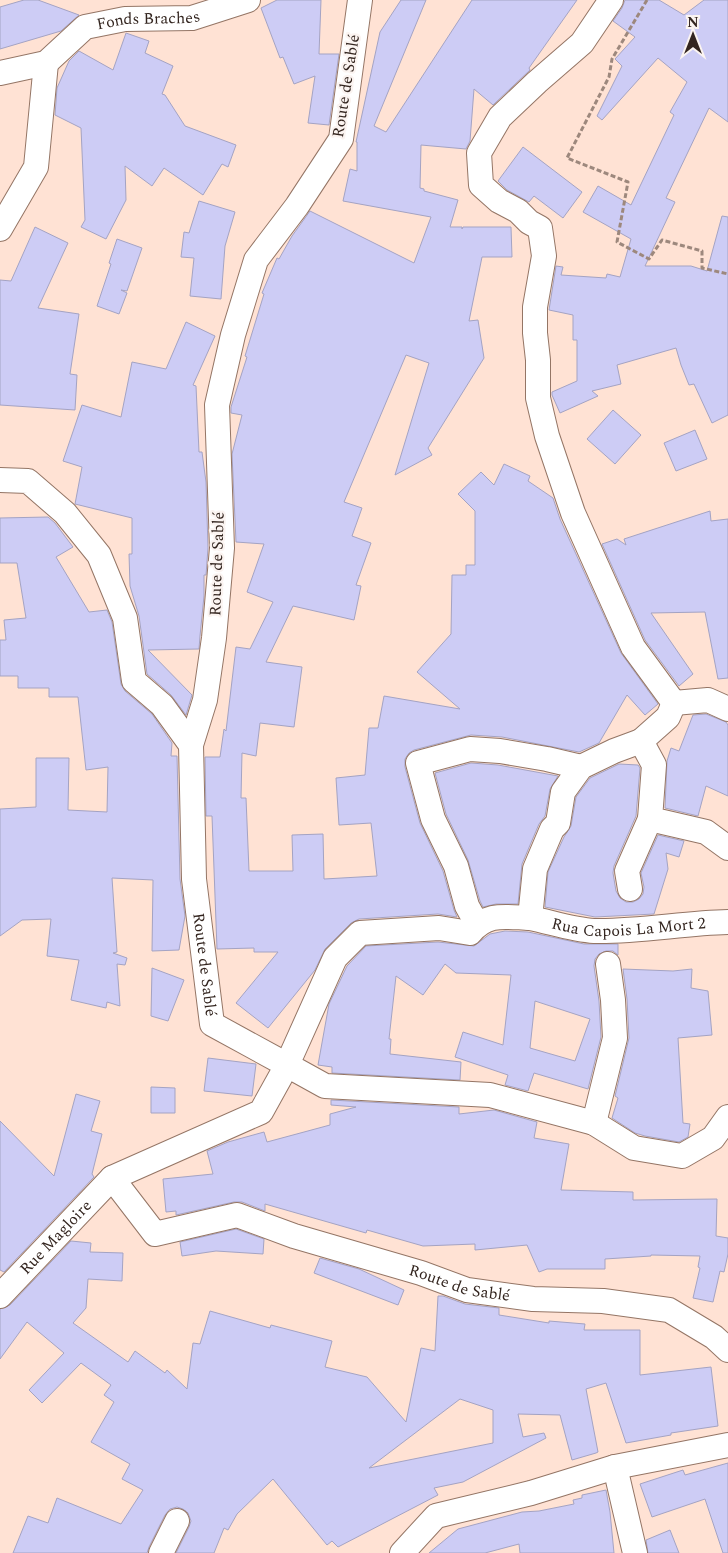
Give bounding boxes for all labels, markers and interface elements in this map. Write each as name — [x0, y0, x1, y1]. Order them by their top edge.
street label: Fonds Braches — [94, 4, 203, 36]
north arrow — [668, 10, 718, 60]
text: N — [687, 12, 699, 33]
street label: Route de Sablé — [326, 32, 366, 139]
street label: Route de Sablé — [203, 511, 231, 617]
street label: Route de Sablé — [186, 911, 223, 1018]
street label: Rua Capois La Mort 2 — [549, 911, 707, 943]
street label: Rue Magloire — [14, 1194, 97, 1280]
street label: Route de Sablé — [406, 1258, 512, 1308]

